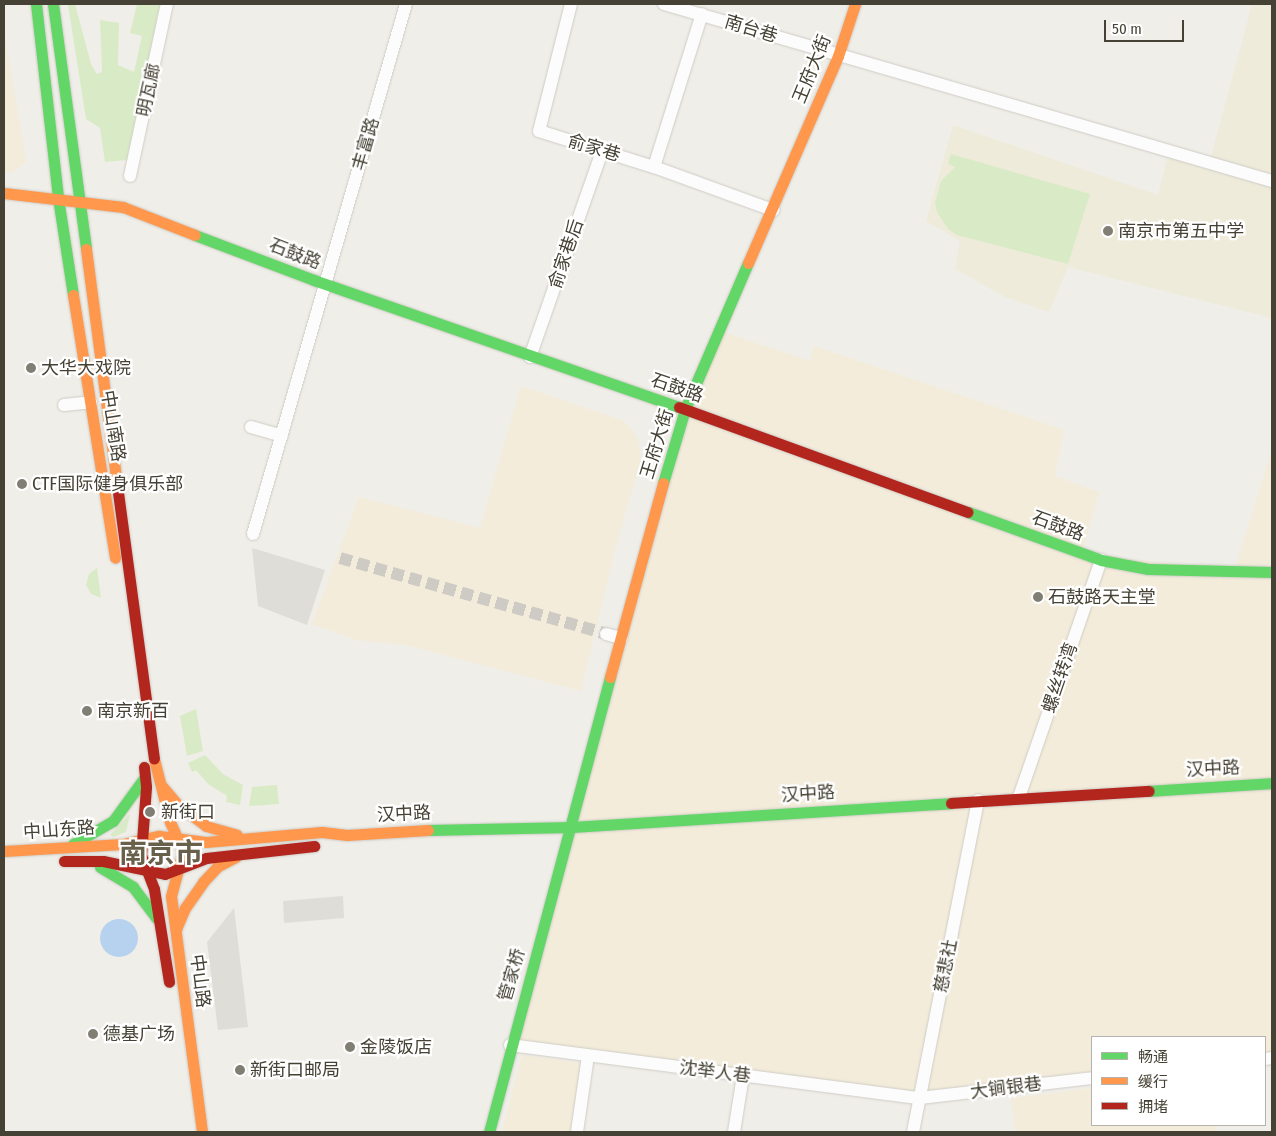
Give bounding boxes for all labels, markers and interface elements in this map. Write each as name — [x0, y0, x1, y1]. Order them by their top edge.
scale bar — [1106, 10, 1186, 42]
street label: 南台巷 — [722, 11, 780, 47]
text: 50 m — [1112, 20, 1142, 38]
street label: 王府大街 — [789, 32, 835, 106]
street label: 明瓦廊 — [133, 61, 165, 119]
street label: 丰富路 — [348, 115, 384, 173]
street label: 俞家巷 — [565, 130, 623, 166]
street label: 俞家巷后 — [544, 216, 588, 292]
place label: 南京市第五中学 — [1118, 220, 1244, 242]
marker: 南京市第五中学 — [1102, 225, 1114, 237]
street label: 石鼓路 — [266, 234, 324, 274]
place label: 大华大戏院 — [41, 357, 131, 379]
marker: 大华大戏院 — [25, 362, 37, 374]
street label: 石鼓路 — [648, 369, 706, 407]
street label: 中山南路 — [97, 389, 129, 463]
street label: 王府大街 — [636, 406, 678, 482]
place label: CTF国际健身俱乐部 — [32, 473, 183, 495]
marker: CTF国际健身俱乐部 — [16, 478, 28, 490]
street label: 石鼓路 — [1029, 507, 1087, 545]
place label: 石鼓路天主堂 — [1048, 586, 1156, 608]
marker: 石鼓路天主堂 — [1032, 591, 1044, 603]
street label: 螺丝转湾 — [1038, 640, 1082, 716]
place label: 南京新百 — [97, 700, 169, 722]
marker: 南京新百 — [81, 705, 93, 717]
street label: 汉中路 — [1185, 757, 1241, 781]
street label: 汉中路 — [780, 781, 836, 807]
place label: 新街口 — [161, 801, 215, 823]
street label: 汉中路 — [376, 802, 432, 826]
marker: 新街口 — [143, 805, 157, 819]
street label: 中山东路 — [22, 817, 96, 843]
district label: 南京市 — [119, 837, 203, 871]
street label: 慈悲社 — [930, 937, 962, 995]
street label: 管家桥 — [494, 946, 530, 1004]
street label: 中山路 — [186, 953, 214, 1009]
place label: 德基广场 — [103, 1023, 175, 1045]
marker: 德基广场 — [87, 1028, 99, 1040]
place label: 金陵饭店 — [360, 1036, 432, 1058]
legend — [1091, 1036, 1266, 1126]
marker: 金陵饭店 — [344, 1041, 356, 1053]
text: 畅通 — [1138, 1048, 1168, 1066]
street label: 沈举人巷 — [678, 1057, 752, 1087]
place label: 新街口邮局 — [250, 1059, 340, 1081]
marker: 新街口邮局 — [234, 1064, 246, 1076]
street label: 大锏银巷 — [969, 1073, 1043, 1103]
text: 缓行 — [1138, 1073, 1168, 1091]
text: 拥堵 — [1138, 1098, 1168, 1116]

